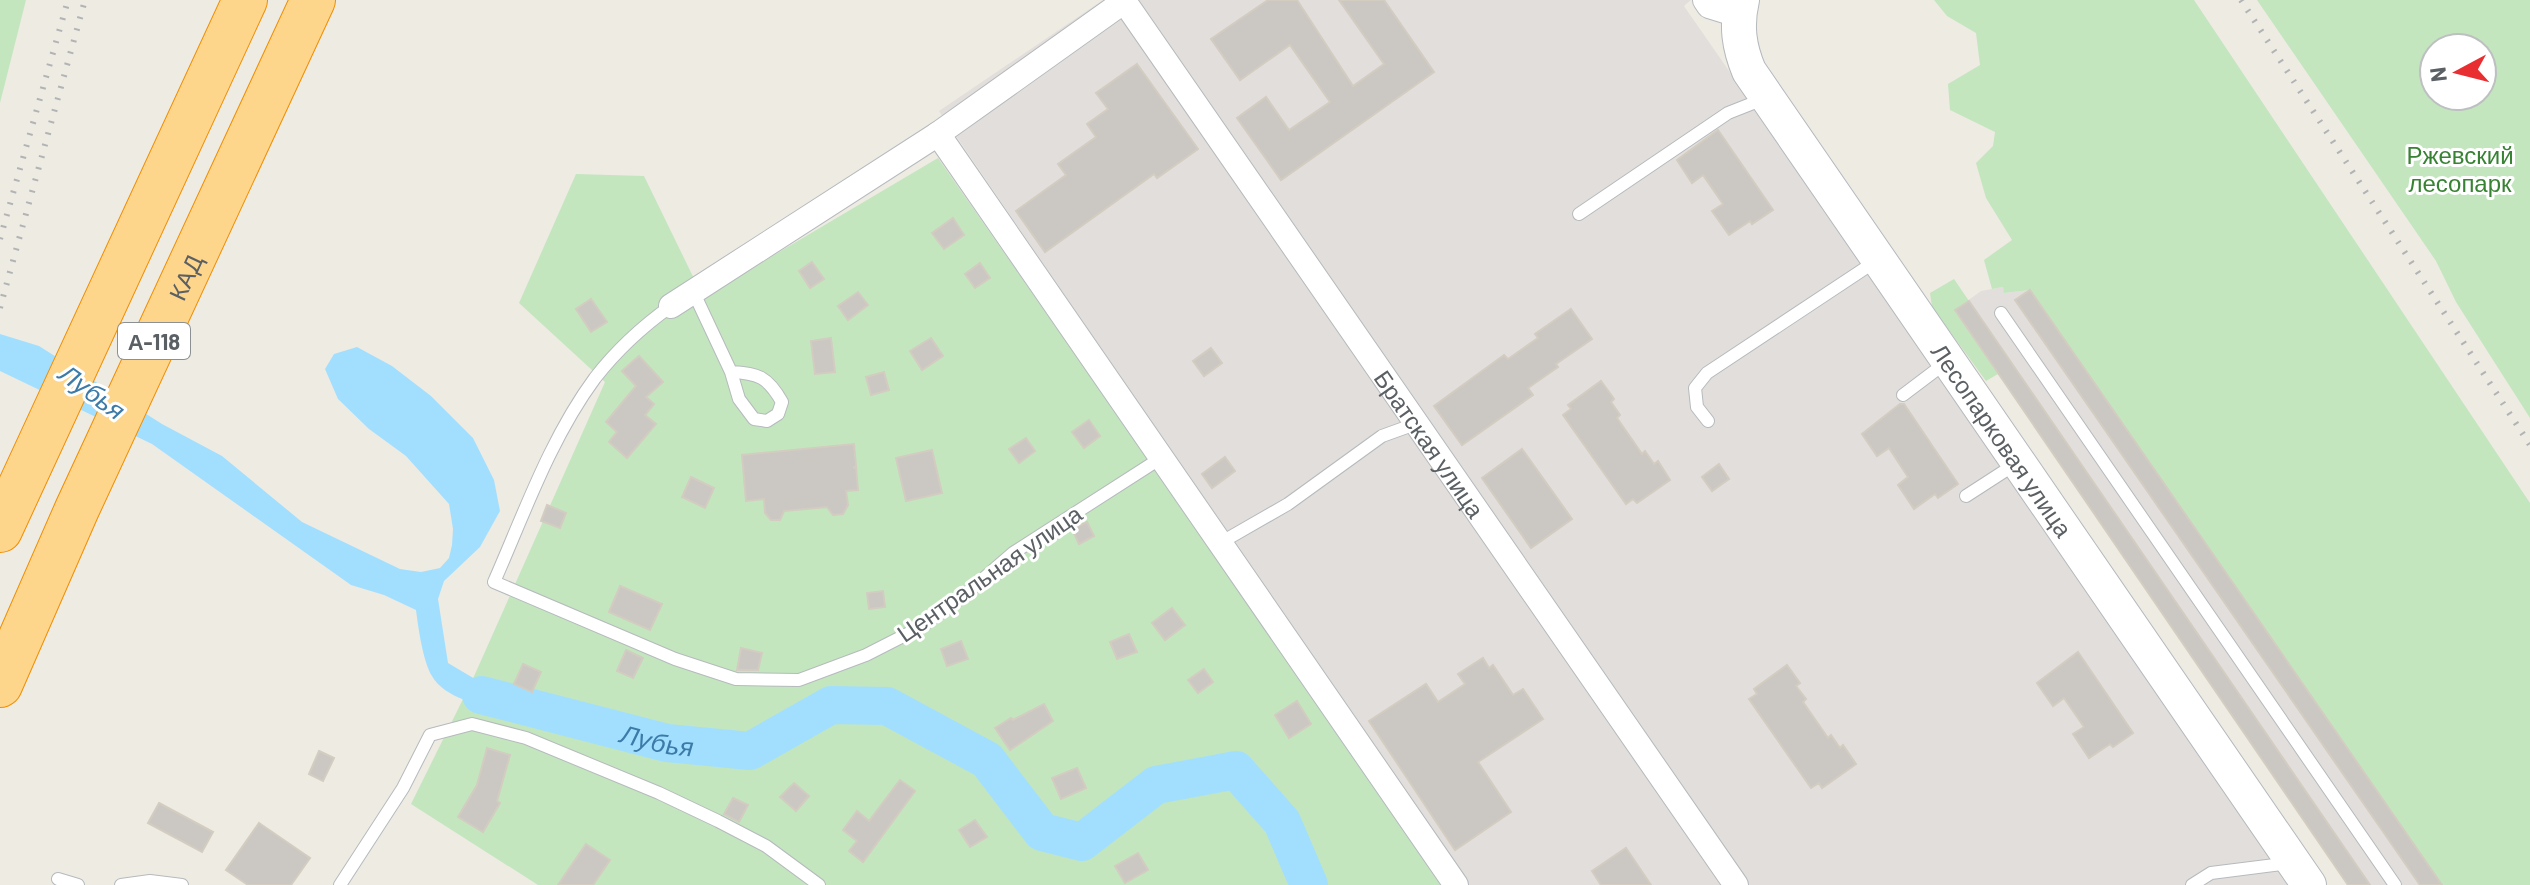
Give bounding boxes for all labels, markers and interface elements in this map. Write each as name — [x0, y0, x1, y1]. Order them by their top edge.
north arrow — [2418, 32, 2498, 112]
text: N — [2423, 66, 2451, 83]
park label: Ржевский лесопарк — [2406, 140, 2514, 197]
street label: КАД — [162, 249, 208, 304]
road number: А-118 — [118, 323, 190, 359]
street label: Лесопарковая улица — [1926, 337, 2080, 542]
water label: Лубья — [53, 356, 132, 425]
street label: Братская улица — [1369, 364, 1492, 523]
street label: Центральная улица — [891, 498, 1088, 648]
water label: Лубья — [616, 716, 695, 761]

